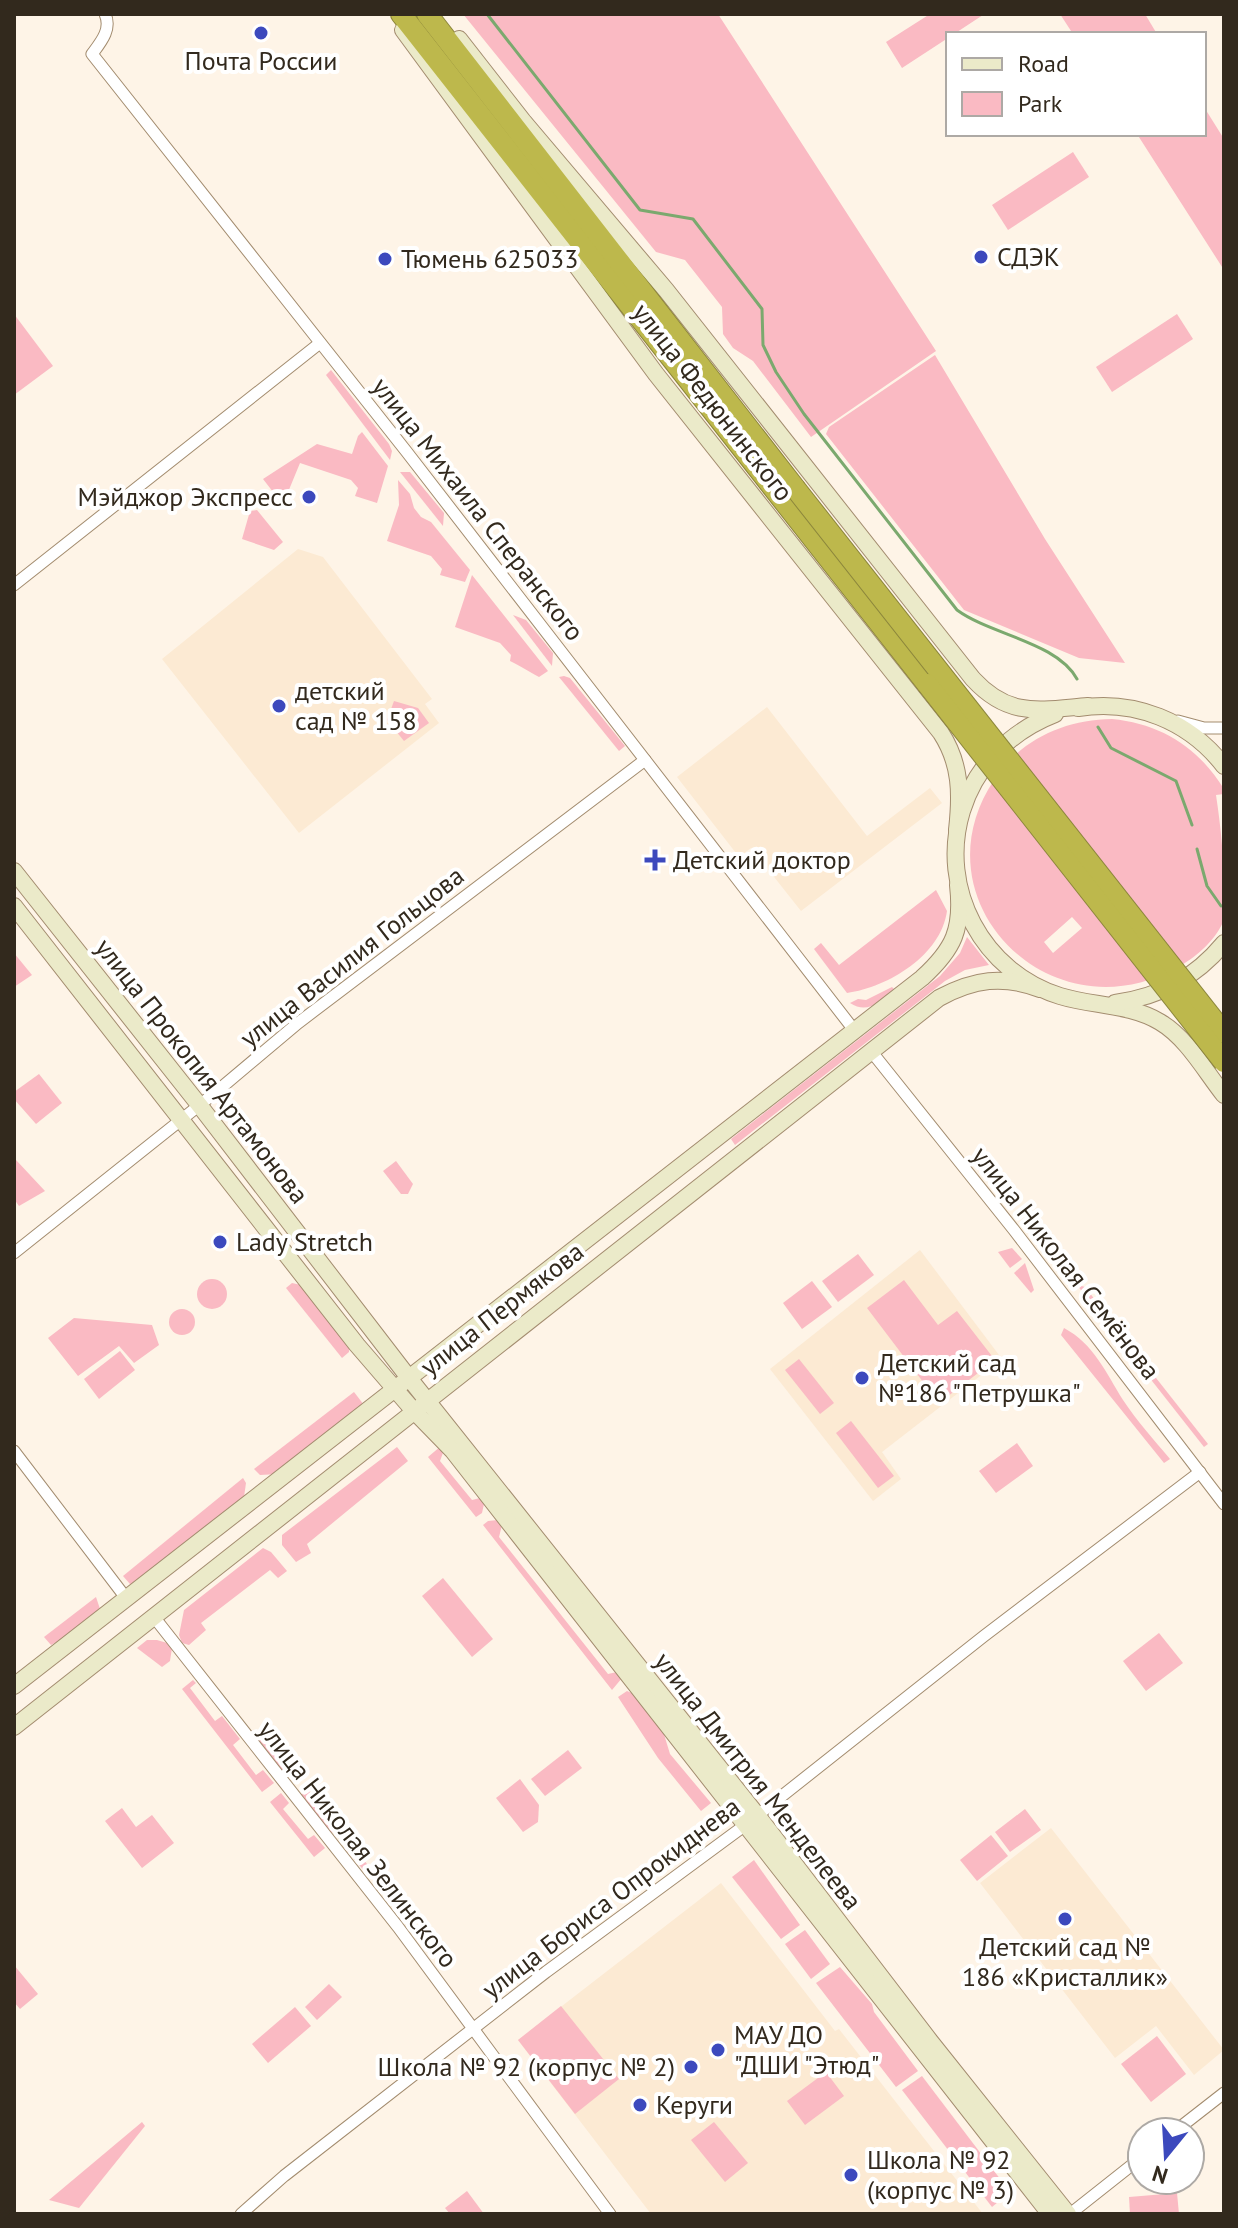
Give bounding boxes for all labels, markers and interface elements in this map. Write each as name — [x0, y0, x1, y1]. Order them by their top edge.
marker: Почта России — [252, 24, 270, 42]
legend — [946, 32, 1206, 136]
place label: Почта России — [185, 44, 337, 77]
text: Road — [1018, 48, 1069, 79]
text: Park — [1018, 88, 1063, 119]
place label: СДЭК — [997, 240, 1060, 273]
place label: Тюмень 625033 — [401, 242, 578, 275]
marker: СДЭК — [972, 248, 990, 266]
marker: Тюмень 625033 — [376, 250, 394, 268]
street label: улица Федюнинского — [626, 296, 801, 507]
street label: улица Михаила Сперанского — [365, 370, 591, 647]
place label: Мэйджор Экспресс — [78, 480, 293, 513]
marker: Мэйджор Экспресс — [300, 488, 318, 506]
place label: детский сад № 158 — [295, 674, 417, 737]
marker: детский сад № 158 — [270, 697, 288, 715]
place label: Детский доктор — [673, 843, 851, 876]
marker: Детский доктор — [644, 849, 666, 871]
street label: улица Василия Гольцова — [233, 859, 470, 1054]
street label: улица Прокопия Артамонова — [89, 931, 316, 1210]
street label: улица Николая Семёнова — [965, 1139, 1168, 1386]
place label: Lady Stretch — [236, 1225, 373, 1258]
marker: Lady Stretch — [211, 1233, 229, 1251]
street label: улица Пермякова — [413, 1234, 590, 1383]
place label: Детский сад №186 "Петрушка" — [878, 1346, 1081, 1409]
marker: Детский сад №186 "Петрушка" — [853, 1369, 871, 1387]
street label: улица Дмитрия Менделеева — [647, 1645, 869, 1916]
street label: улица Николая Зелинского — [252, 1713, 465, 1974]
street label: улица Бориса Опрокиднева — [475, 1790, 746, 2005]
marker: Детский сад № 186 «Кристаллик» — [1056, 1910, 1074, 1928]
place label: Детский сад № 186 «Кристаллик» — [962, 1930, 1168, 1993]
place label: МАУ ДО "ДШИ "Этюд" — [734, 2018, 879, 2081]
marker: МАУ ДО "ДШИ "Этюд" — [709, 2041, 727, 2059]
place label: Школа № 92 (корпус № 2) — [378, 2050, 675, 2083]
marker: Школа № 92 (корпус № 2) — [682, 2058, 700, 2076]
place label: Керуги — [656, 2088, 733, 2121]
marker: Керуги — [631, 2096, 649, 2114]
north arrow — [1126, 2116, 1206, 2196]
place label: Школа № 92 (корпус № 3) — [867, 2143, 1014, 2206]
text: N — [1149, 2159, 1171, 2191]
marker: Школа № 92 (корпус № 3) — [842, 2166, 860, 2184]

